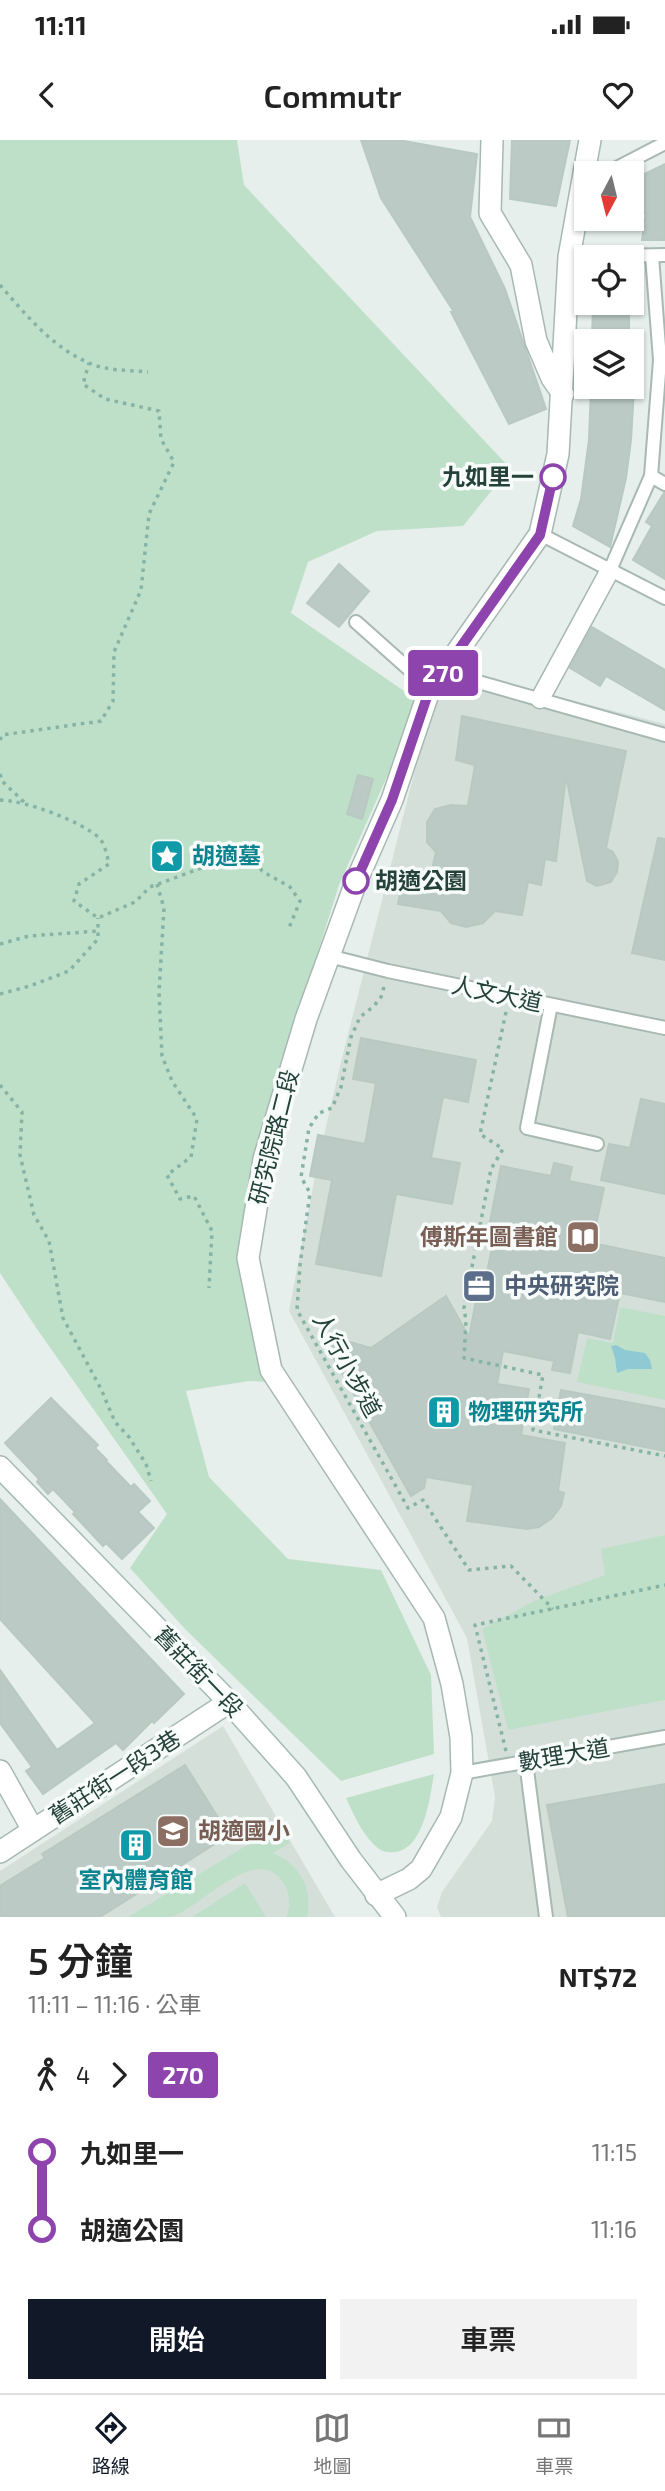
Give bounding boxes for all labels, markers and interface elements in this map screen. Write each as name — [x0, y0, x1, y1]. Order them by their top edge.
text: 11:11 — [35, 9, 87, 40]
icon: back — [28, 76, 66, 114]
text: Commutr — [263, 76, 402, 114]
icon: heart — [599, 76, 637, 114]
north arrow — [574, 161, 644, 231]
map controls — [574, 161, 644, 399]
button: locate — [574, 245, 644, 315]
button: layers — [574, 329, 644, 399]
place label: 九如里一 — [442, 462, 534, 490]
marker: 九如里一 — [540, 464, 566, 490]
line badge: 270 — [403, 650, 483, 696]
text: 270 — [422, 658, 464, 687]
place icon: 胡適墓 — [148, 837, 186, 875]
place label: 胡適墓 — [192, 841, 261, 869]
place label: 胡適公園 — [375, 866, 467, 894]
marker: 胡適公園 — [343, 868, 369, 894]
street label: 人文大道 — [449, 970, 545, 1016]
street label: 研究院路二段 — [243, 1066, 303, 1207]
library icon: 傅斯年圖書館 — [564, 1218, 602, 1256]
place label: 傅斯年圖書館 — [420, 1222, 558, 1250]
office icon: 中央研究院 — [460, 1267, 498, 1305]
place label: 中央研究院 — [504, 1271, 619, 1299]
street label: 人行小步道 — [308, 1307, 388, 1422]
building icon: 物理研究所 — [425, 1393, 463, 1431]
place label: 物理研究所 — [468, 1397, 583, 1425]
street label: 舊莊街一段 — [150, 1620, 250, 1722]
street label: 舊莊街一段3巷 — [44, 1723, 185, 1829]
street label: 數理大道 — [516, 1732, 612, 1776]
school or university icon: 胡適國小 — [154, 1812, 192, 1850]
place label: 胡適國小 — [198, 1816, 290, 1844]
building icon: 室內體育館 — [117, 1826, 155, 1864]
place label: 室內體育館 — [79, 1865, 194, 1893]
text: 5 分鐘 — [28, 1937, 133, 1983]
text: NT$72 — [559, 1961, 637, 1992]
text: 11:11 – 11:16 · 公車 — [28, 1990, 202, 2018]
icon: walk — [28, 2056, 66, 2094]
icon: forward — [100, 2056, 138, 2094]
text: 270 — [162, 2060, 204, 2089]
text: 4 — [76, 2061, 90, 2089]
text: 九如里一 — [80, 2137, 184, 2168]
text: 11:15 — [592, 2138, 637, 2166]
text: 胡適公園 — [80, 2214, 184, 2245]
text: 11:16 — [591, 2215, 637, 2243]
button: 開始 — [28, 2299, 326, 2379]
button: 車票 — [340, 2299, 637, 2379]
tab: 路線 — [92, 2409, 130, 2478]
tab: 地圖 — [313, 2409, 351, 2478]
tab: 車票 — [535, 2409, 573, 2478]

